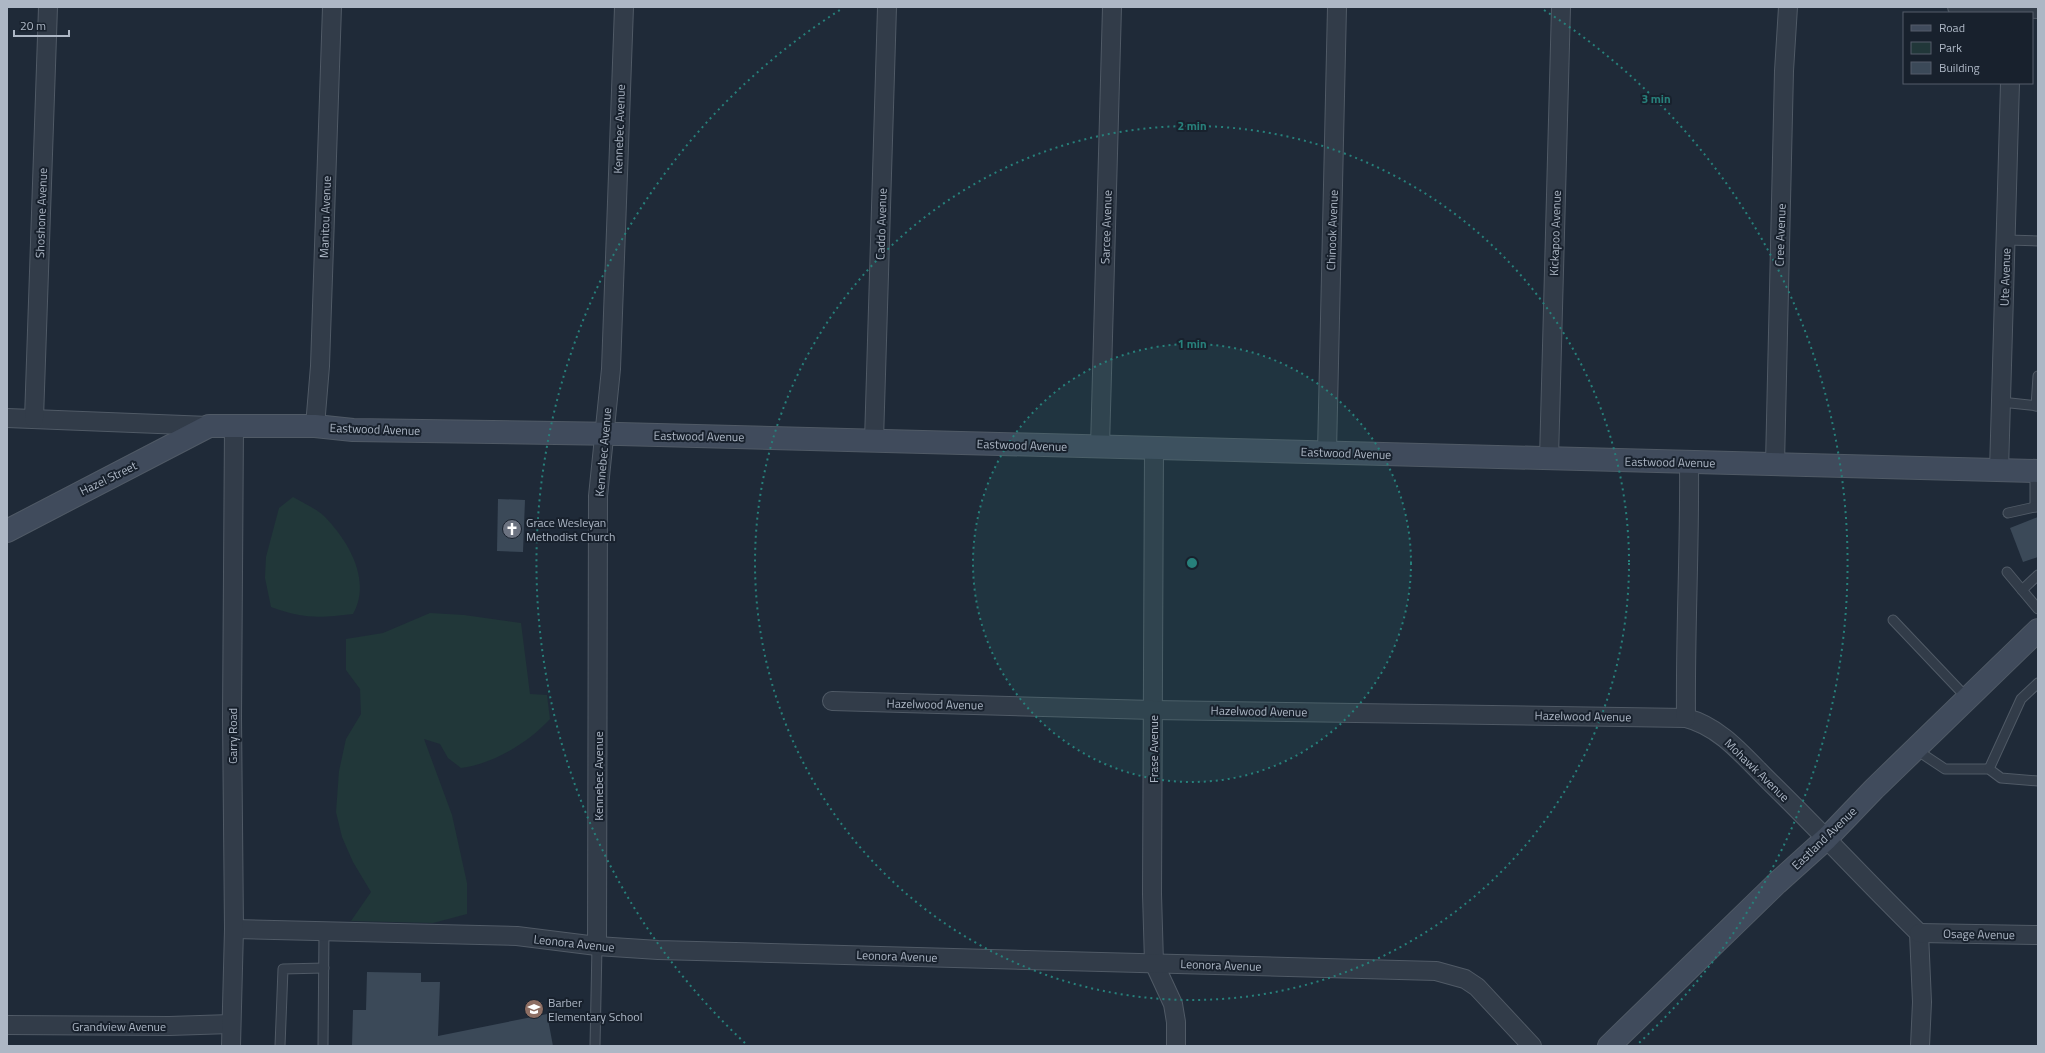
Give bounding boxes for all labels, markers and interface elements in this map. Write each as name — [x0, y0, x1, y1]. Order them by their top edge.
scale bar — [14, 12, 69, 38]
legend — [1903, 12, 2033, 84]
text: 20 m — [20, 16, 46, 35]
text: Road — [1939, 18, 1965, 37]
text: Park — [1939, 38, 1962, 57]
text: Building — [1939, 58, 1980, 77]
street label: Kennebec Avenue — [608, 84, 630, 174]
text: 3 min — [1641, 89, 1671, 108]
text: 2 min — [1177, 116, 1207, 135]
street label: Shoshone Avenue — [30, 168, 52, 258]
street label: Manitou Avenue — [314, 176, 336, 258]
street label: Caddo Avenue — [870, 188, 892, 260]
street label: Chinook Avenue — [1321, 189, 1343, 271]
street label: Sarcee Avenue — [1095, 190, 1117, 264]
street label: Kickapoo Avenue — [1544, 190, 1566, 276]
street label: Cree Avenue — [1769, 203, 1791, 267]
street label: Ute Avenue — [1994, 248, 2016, 306]
text: 1 min — [1177, 334, 1207, 353]
street label: Kennebec Avenue — [590, 407, 616, 497]
street label: Eastwood Avenue — [329, 418, 421, 440]
street label: Eastwood Avenue — [653, 426, 745, 446]
street label: Eastwood Avenue — [976, 434, 1068, 456]
street label: Eastwood Avenue — [1300, 442, 1392, 464]
street label: Eastwood Avenue — [1624, 452, 1716, 472]
street label: Hazel Street — [76, 456, 141, 500]
place label: Grace Wesleyan Methodist Church — [526, 513, 616, 546]
church icon: Grace Wesleyan Methodist Church — [501, 518, 523, 540]
centre of rings — [1185, 556, 1199, 570]
street label: Hazelwood Avenue — [887, 694, 983, 714]
street label: Hazelwood Avenue — [1211, 701, 1307, 721]
street label: Hazelwood Avenue — [1535, 706, 1631, 726]
street label: Garry Road — [223, 708, 242, 764]
street label: Frase Avenue — [1144, 715, 1163, 783]
street label: Kennebec Avenue — [589, 731, 608, 821]
street label: Mohawk Avenue — [1720, 734, 1794, 806]
street label: Eastland Avenue — [1787, 802, 1861, 874]
street label: Osage Avenue — [1943, 924, 2015, 944]
street label: Leonora Avenue — [533, 929, 615, 957]
street label: Leonora Avenue — [856, 945, 938, 967]
street label: Leonora Avenue — [1180, 954, 1262, 976]
place label: Barber Elementary School — [548, 993, 642, 1026]
school or university icon: Barber Elementary School — [523, 998, 545, 1020]
street label: Grandview Avenue — [72, 1017, 166, 1036]

